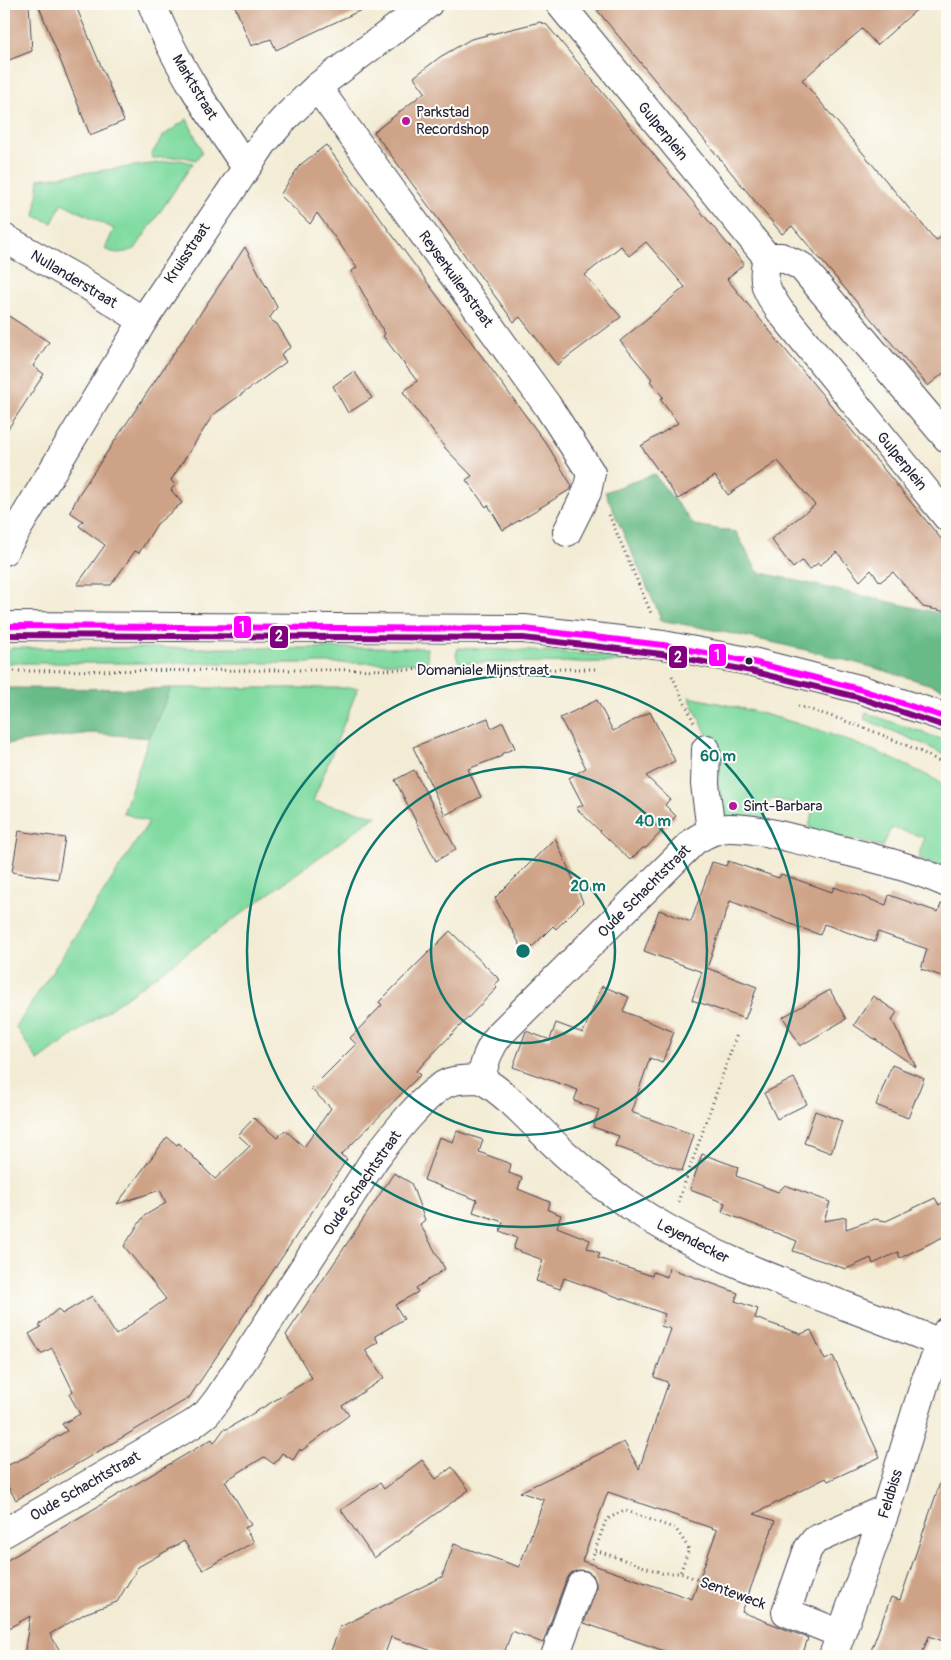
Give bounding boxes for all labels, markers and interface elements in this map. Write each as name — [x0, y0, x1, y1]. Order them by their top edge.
street label: Marktstraat — [168, 51, 222, 124]
street label: Gulperplein — [633, 98, 692, 164]
place label: Parkstad Recordshop — [416, 103, 489, 139]
marker: Parkstad Recordshop — [400, 115, 412, 127]
street label: Kruisstraat — [160, 219, 215, 287]
street label: Reyserkuilenstraat — [414, 227, 498, 332]
street label: Nullanderstraat — [27, 246, 121, 313]
street label: Gulperplein — [872, 428, 931, 494]
line badge: 1 — [233, 615, 252, 639]
text: 1 — [239, 619, 245, 636]
line badge: 2 — [269, 625, 289, 649]
text: 2 — [275, 628, 283, 645]
line badge: 1 — [708, 643, 727, 667]
line badge: 2 — [668, 645, 688, 669]
text: 1 — [714, 647, 720, 664]
text: 2 — [674, 649, 682, 666]
unlabelled marker — [744, 656, 754, 666]
street label: Domaniale Mijnstraat — [417, 661, 550, 680]
text: 60 m — [700, 747, 736, 766]
place label: Sint-Barbara — [743, 797, 823, 816]
marker: Sint-Barbara — [727, 800, 739, 812]
text: 40 m — [635, 812, 671, 831]
street label: Oude Schachtstraat — [594, 840, 696, 942]
text: 20 m — [570, 877, 606, 896]
centre of rings — [514, 942, 532, 960]
street label: Oude Schachtstraat — [319, 1126, 406, 1240]
street label: Leyendecker — [653, 1215, 733, 1268]
street label: Oude Schachtstraat — [27, 1447, 144, 1526]
street label: Feldbiss — [874, 1467, 907, 1521]
street label: Senteweck — [697, 1573, 769, 1614]

